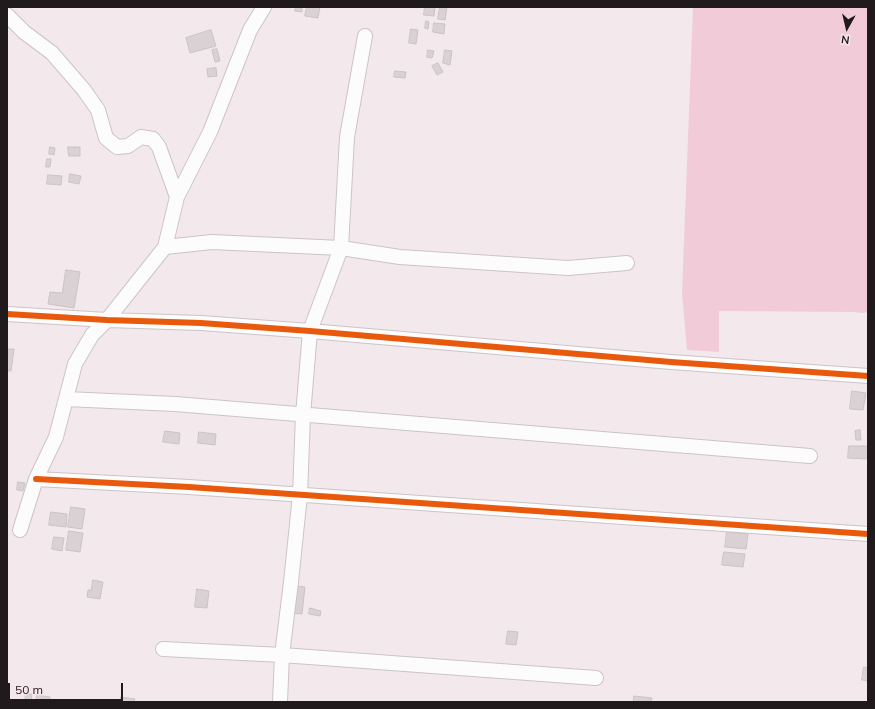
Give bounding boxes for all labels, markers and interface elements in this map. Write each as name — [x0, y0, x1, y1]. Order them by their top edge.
north arrow — [827, 8, 867, 48]
text: N — [840, 32, 850, 47]
scale bar — [10, 675, 125, 701]
text: 50 m — [15, 682, 43, 697]

